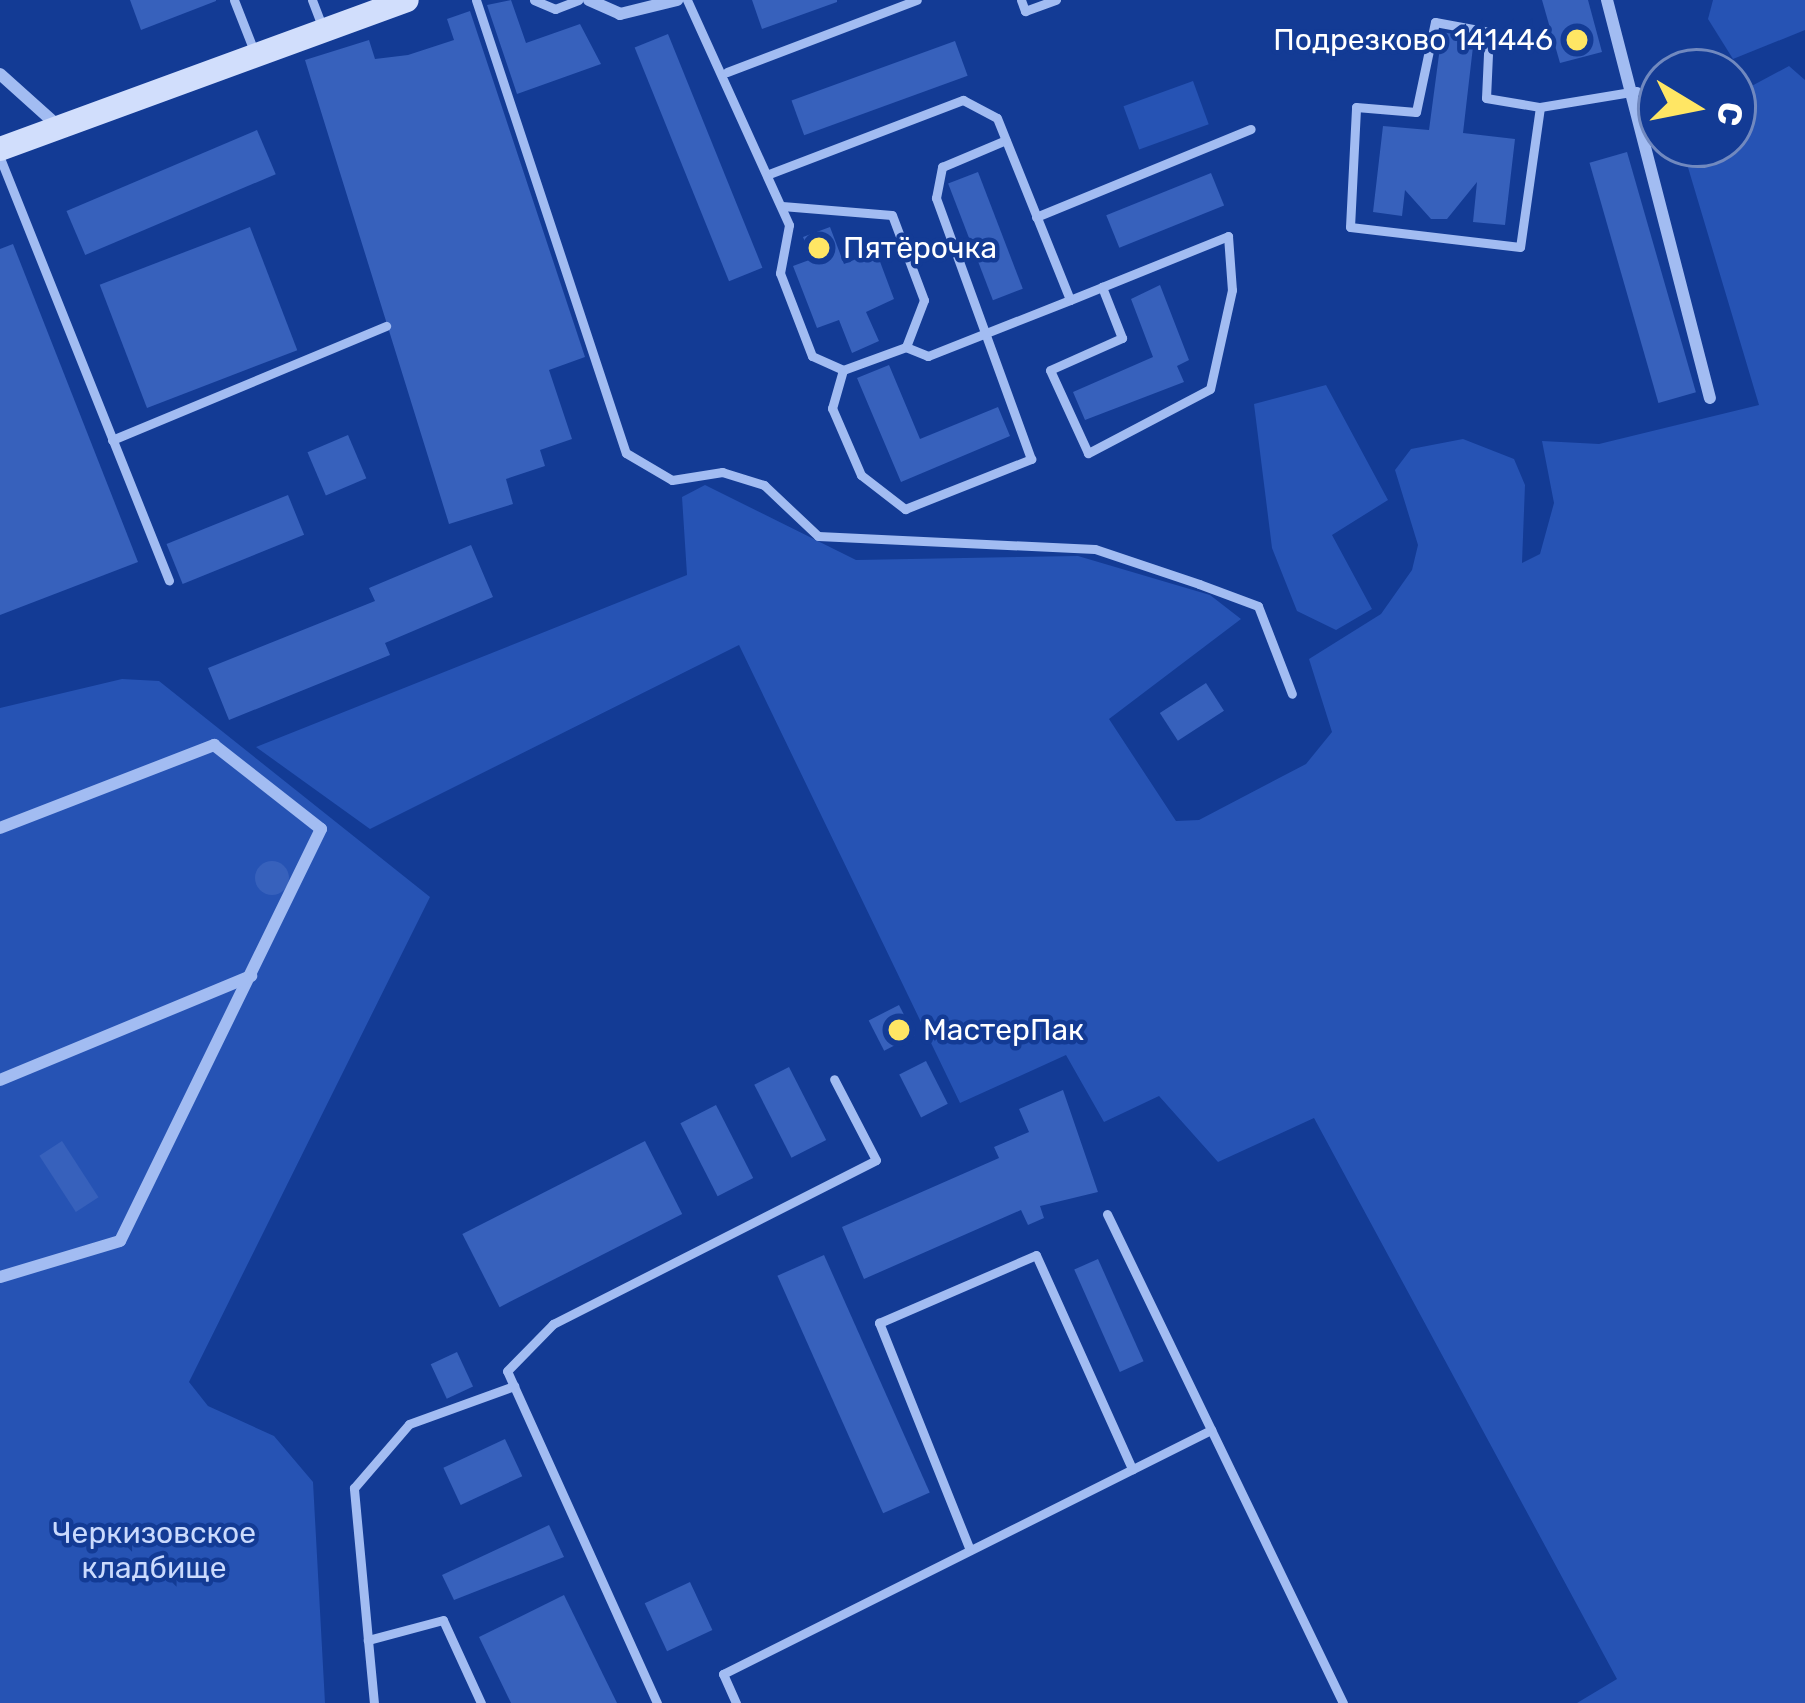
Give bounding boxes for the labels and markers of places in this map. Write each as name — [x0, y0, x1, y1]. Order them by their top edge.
place label: Подрезково 141446 — [1273, 22, 1553, 58]
marker: Подрезково 141446 — [1564, 27, 1590, 53]
place label: Пятёрочка — [843, 230, 997, 266]
marker: Пятёрочка — [806, 235, 832, 261]
place label: МастерПак — [923, 1012, 1084, 1048]
marker: МастерПак — [886, 1017, 912, 1043]

